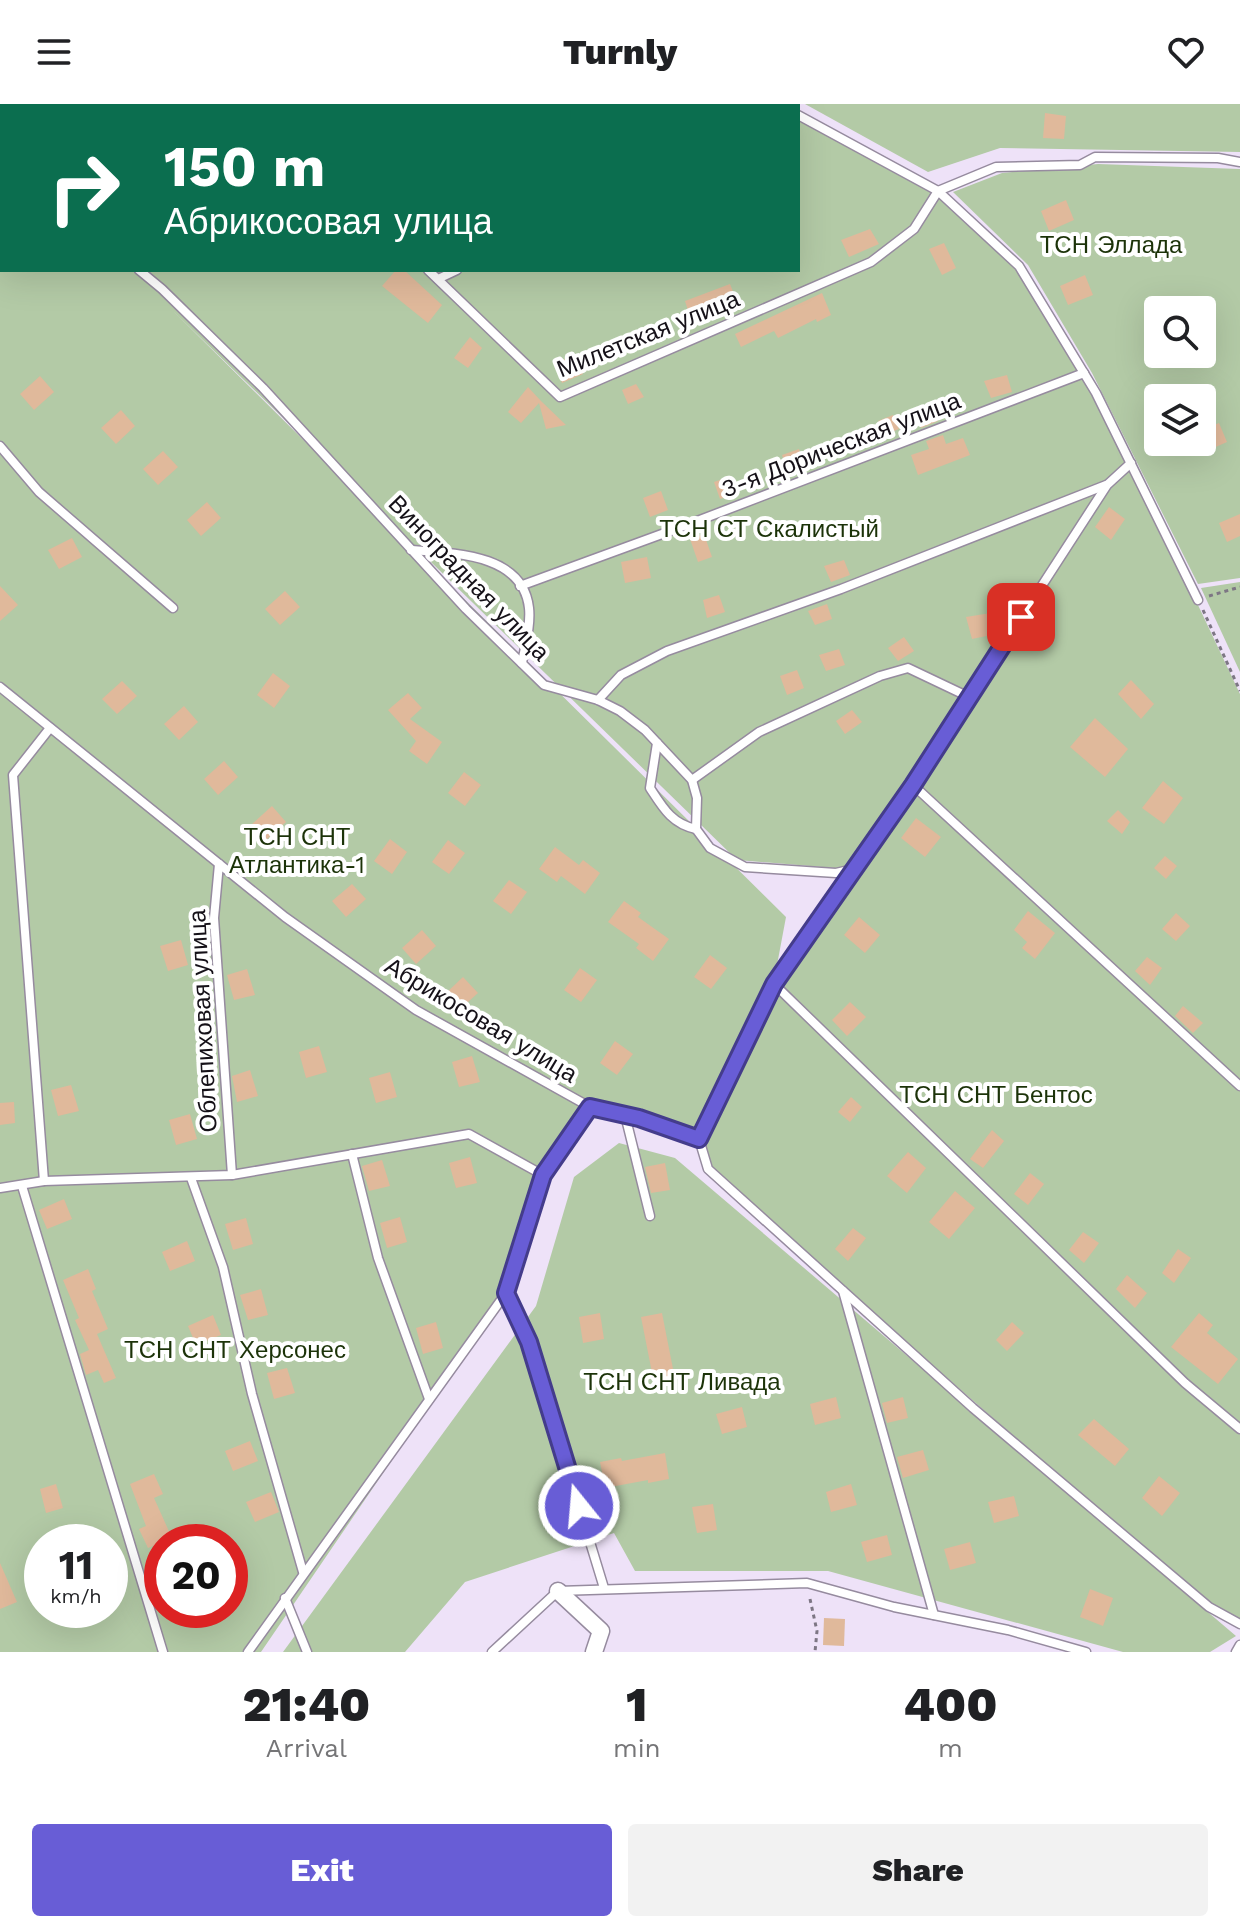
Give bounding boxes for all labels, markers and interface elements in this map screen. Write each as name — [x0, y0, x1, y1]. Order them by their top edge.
icon: menu — [32, 30, 76, 74]
icon: heart — [1164, 30, 1208, 74]
text: Turnly — [563, 31, 677, 73]
text: 150 m — [164, 134, 326, 200]
icon: right — [32, 136, 136, 240]
text: Абрикосовая улица — [164, 201, 493, 243]
park label: ТСН Эллада — [1040, 231, 1183, 259]
street label: Милетская улица — [553, 284, 744, 383]
map controls — [1144, 296, 1216, 456]
button: search — [1144, 296, 1216, 368]
button: layers — [1144, 384, 1216, 456]
street label: 3-я Дорическая улица — [718, 386, 965, 503]
street label: Виноградная улица — [383, 489, 556, 667]
park label: ТСН СТ Скалистый — [659, 515, 879, 543]
pin — [987, 583, 1055, 651]
icon: arrive — [999, 595, 1043, 639]
park label: ТСН СНТ Атлантика-1 — [229, 823, 365, 879]
street label: Облепиховая улица — [183, 908, 223, 1133]
street label: Абрикосовая улица — [380, 952, 583, 1089]
park label: ТСН СНТ Бентос — [899, 1081, 1093, 1109]
park label: ТСН СНТ Херсонес — [124, 1336, 346, 1364]
park label: ТСН СНТ Ливада — [583, 1368, 781, 1396]
position arrow — [537, 1464, 621, 1548]
speed limit sign: 20 — [144, 1524, 248, 1628]
text: 11 — [59, 1542, 93, 1589]
text: km/h — [50, 1584, 102, 1608]
text: 21:40 — [243, 1676, 370, 1733]
text: 1 — [626, 1676, 648, 1733]
text: 400 — [903, 1676, 997, 1733]
text: Arrival — [266, 1733, 347, 1763]
text: min — [613, 1733, 661, 1763]
text: m — [938, 1733, 963, 1763]
button: Exit — [32, 1824, 612, 1916]
button: Share — [628, 1824, 1208, 1916]

